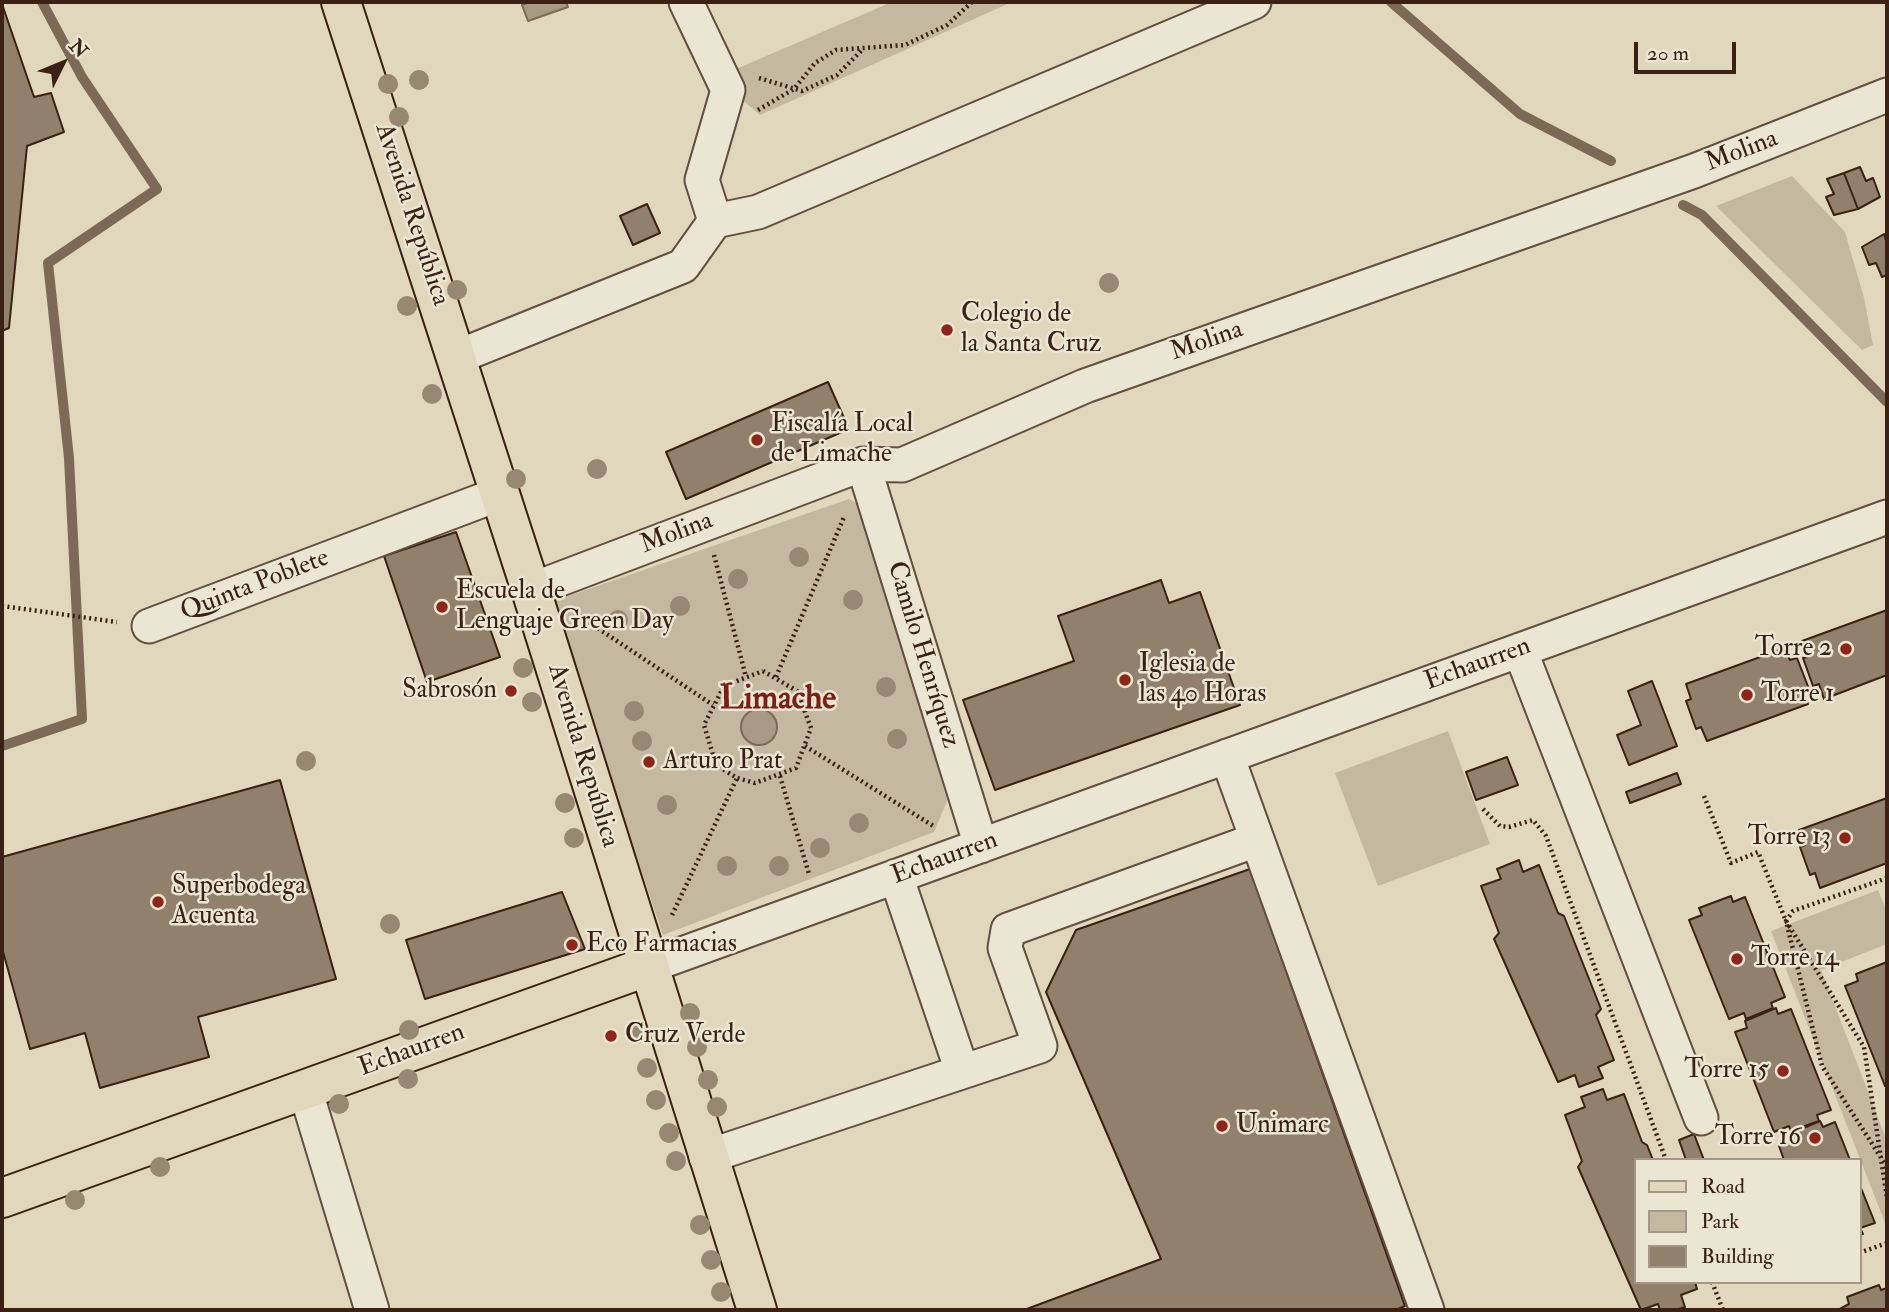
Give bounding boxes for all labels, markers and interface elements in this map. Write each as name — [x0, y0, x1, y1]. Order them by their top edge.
north arrow — [28, 28, 98, 98]
scale bar — [1637, 28, 1738, 72]
text: N — [64, 34, 93, 63]
text: 20 m — [1647, 40, 1689, 67]
street label: Avenida República — [367, 120, 455, 310]
street label: Molina — [1702, 124, 1782, 180]
place label: Colegio de la Santa Cruz — [961, 299, 1101, 360]
street label: Molina — [1167, 315, 1247, 369]
marker: Colegio de la Santa Cruz — [939, 322, 955, 338]
place label: Fiscalía Local de Limache — [771, 409, 913, 471]
marker: Fiscalía Local de Limache — [749, 432, 765, 448]
street label: Molina — [637, 506, 717, 562]
street label: Quinta Poblete — [176, 543, 334, 629]
street label: Camilo Henríquez — [879, 558, 965, 752]
place label: Escuela de Lenguaje Green Day — [456, 576, 674, 638]
marker: Escuela de Lenguaje Green Day — [434, 599, 450, 615]
street label: Echaurren — [1421, 631, 1535, 699]
place label: Torre 2 — [1755, 633, 1832, 665]
marker: Torre 2 — [1838, 641, 1854, 657]
place label: Iglesia de las 40 Horas — [1139, 649, 1266, 710]
street label: Avenida República — [539, 661, 625, 851]
marker: Iglesia de las 40 Horas — [1117, 672, 1133, 688]
place label: Sabrosón — [402, 675, 497, 707]
place label: Torre 1 — [1761, 679, 1834, 711]
district label: Limache — [720, 681, 836, 721]
marker: Sabrosón — [503, 683, 519, 699]
marker: Torre 1 — [1739, 687, 1755, 703]
place label: Arturo Prat — [663, 746, 782, 778]
marker: Arturo Prat — [641, 754, 657, 770]
place label: Torre 13 — [1748, 822, 1831, 854]
street label: Echaurren — [888, 825, 1002, 893]
marker: Torre 13 — [1837, 830, 1853, 846]
place label: Superbodega Acuenta — [172, 871, 306, 932]
marker: Superbodega Acuenta — [150, 894, 166, 910]
place label: Eco Farmacias — [586, 929, 737, 961]
marker: Eco Farmacias — [564, 937, 580, 953]
place label: Torre 14 — [1751, 943, 1838, 975]
marker: Torre 14 — [1729, 951, 1745, 967]
street label: Echaurren — [355, 1017, 469, 1085]
place label: Cruz Verde — [625, 1020, 745, 1052]
marker: Cruz Verde — [603, 1028, 619, 1044]
place label: Torre 15 — [1684, 1055, 1769, 1087]
marker: Torre 15 — [1775, 1063, 1791, 1079]
place label: Unimarc — [1236, 1110, 1328, 1142]
marker: Unimarc — [1214, 1118, 1230, 1134]
place label: Torre 16 — [1715, 1122, 1801, 1154]
marker: Torre 16 — [1807, 1130, 1823, 1146]
legend — [1633, 1158, 1861, 1284]
text: Road — [1701, 1173, 1745, 1200]
text: Park — [1701, 1208, 1739, 1235]
text: Building — [1701, 1243, 1774, 1270]

